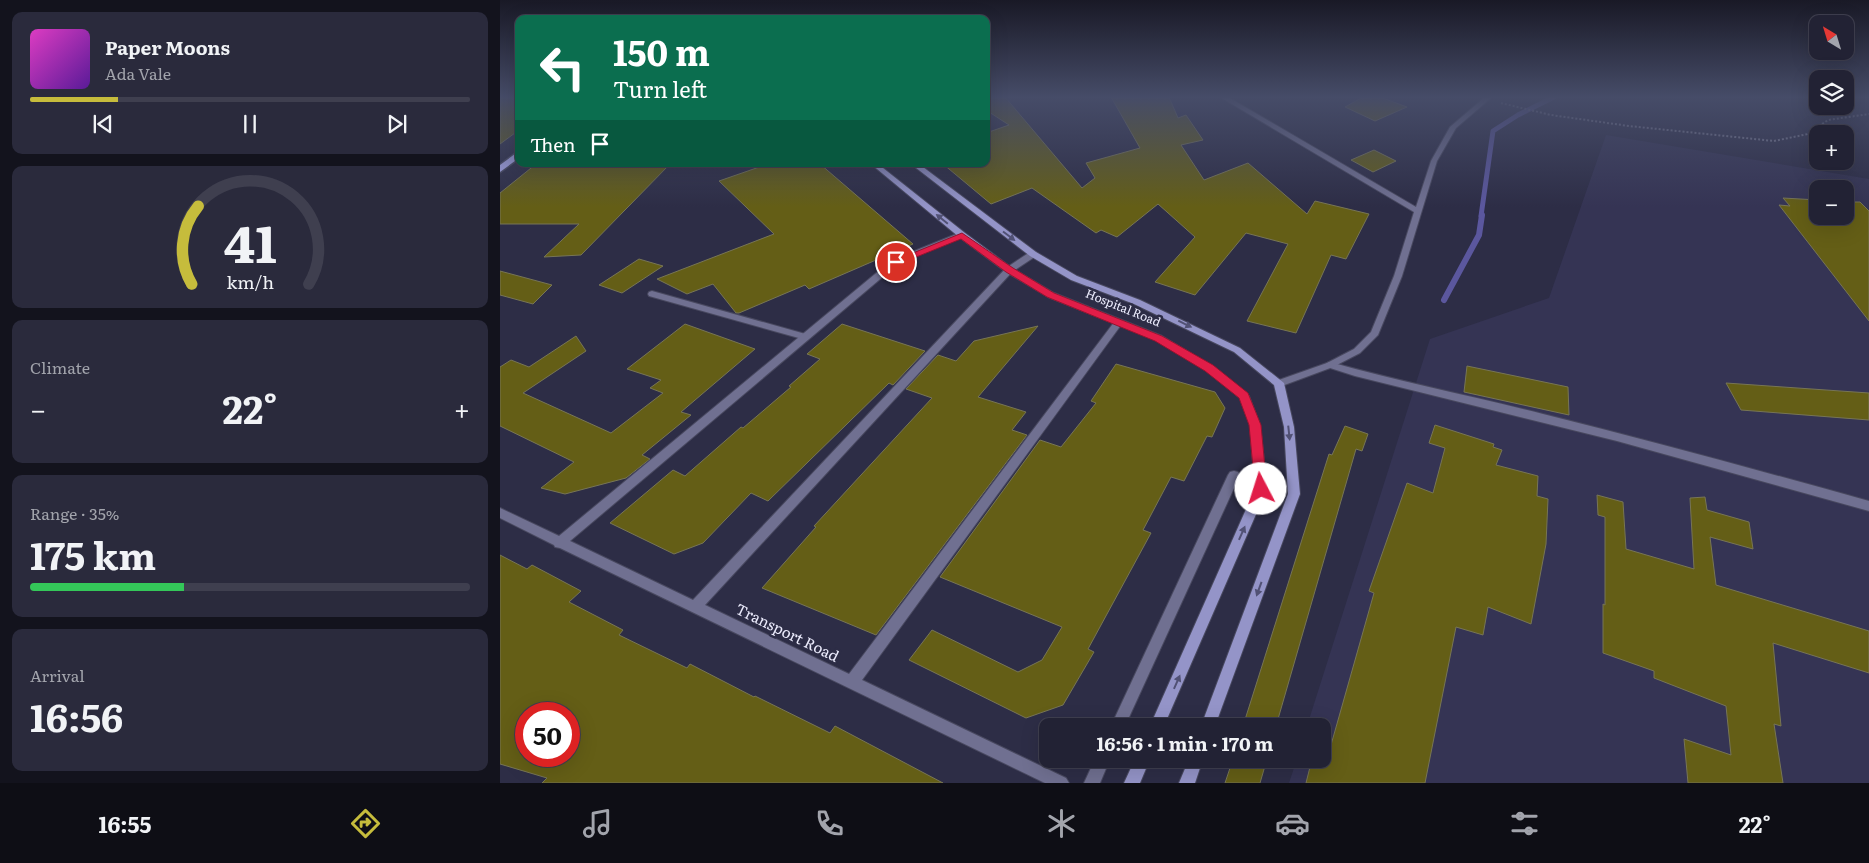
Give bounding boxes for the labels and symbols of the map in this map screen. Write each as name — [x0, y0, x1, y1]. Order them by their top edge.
north arrow — [1809, 15, 1854, 60]
one-way arrow — [936, 214, 949, 225]
one-way arrow — [1002, 230, 1015, 241]
pin — [875, 241, 917, 283]
street label: Hospital Road — [1083, 284, 1164, 331]
one-way arrow — [1178, 321, 1192, 329]
one-way arrow — [1285, 425, 1293, 441]
position arrow — [1234, 462, 1286, 514]
one-way arrow — [1238, 526, 1246, 540]
one-way arrow — [1255, 582, 1263, 597]
street label: Transport Road — [732, 597, 843, 667]
one-way arrow — [1173, 675, 1181, 689]
speed limit sign: 50 — [515, 702, 580, 767]

